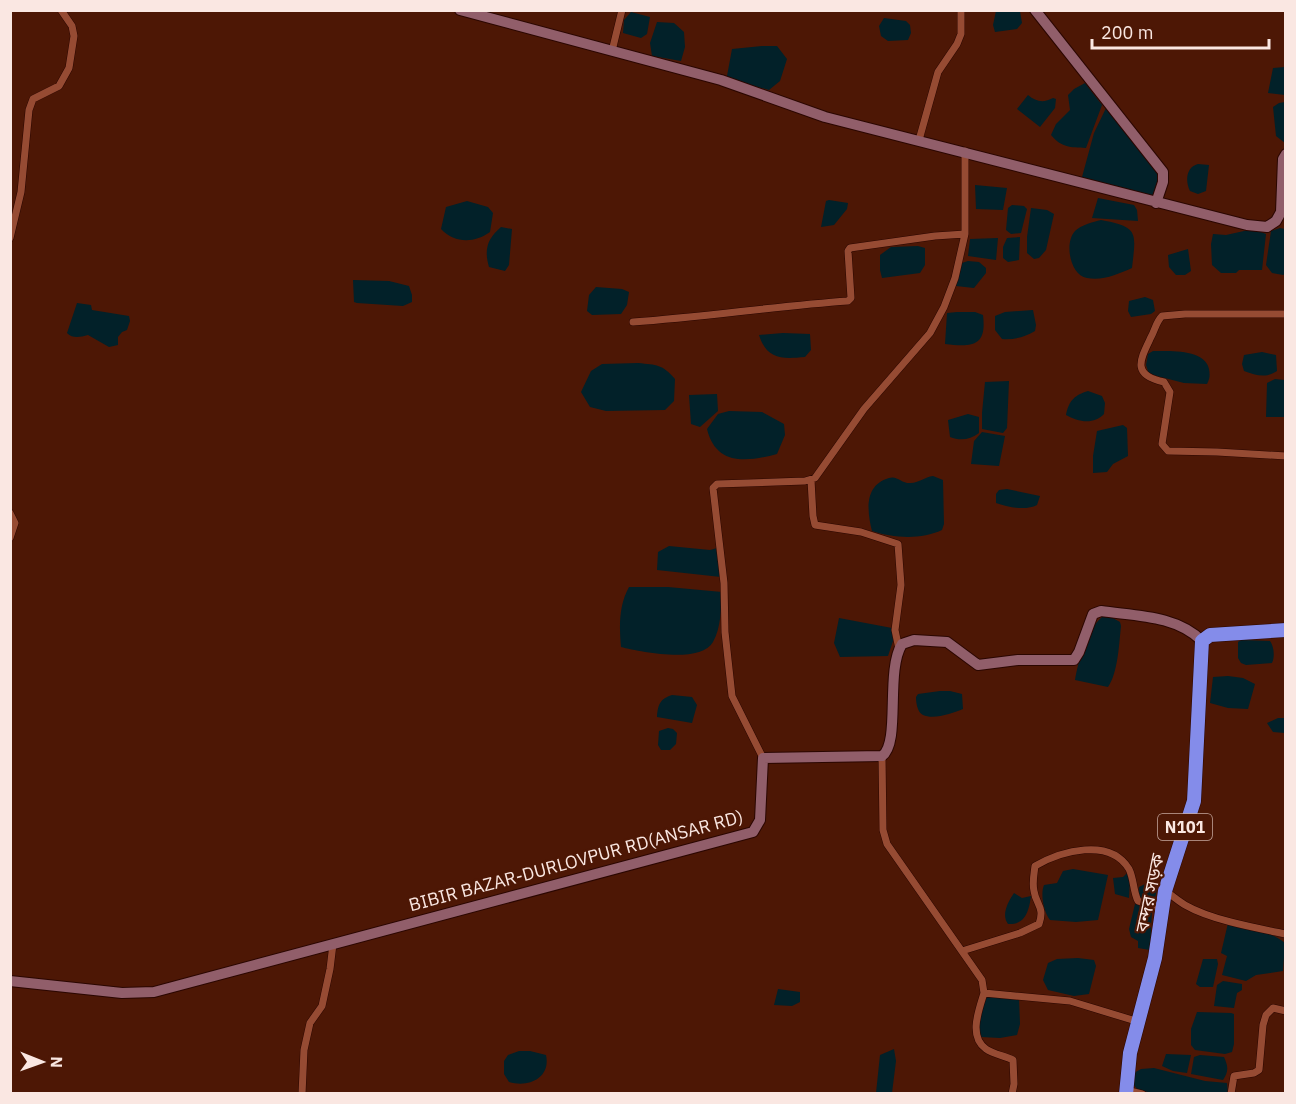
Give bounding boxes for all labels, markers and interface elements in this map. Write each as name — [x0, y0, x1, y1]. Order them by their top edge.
scale bar — [1092, 12, 1269, 50]
text: 200 m — [1101, 21, 1153, 44]
street label: BIBIR BAZAR-DURLOVPUR RD(ANSAR RD) — [406, 805, 746, 916]
road number: N101 — [1158, 814, 1212, 840]
street label: বন্দর সড়ক — [1130, 851, 1169, 935]
north arrow — [12, 1032, 72, 1092]
text: N — [47, 1056, 67, 1068]

